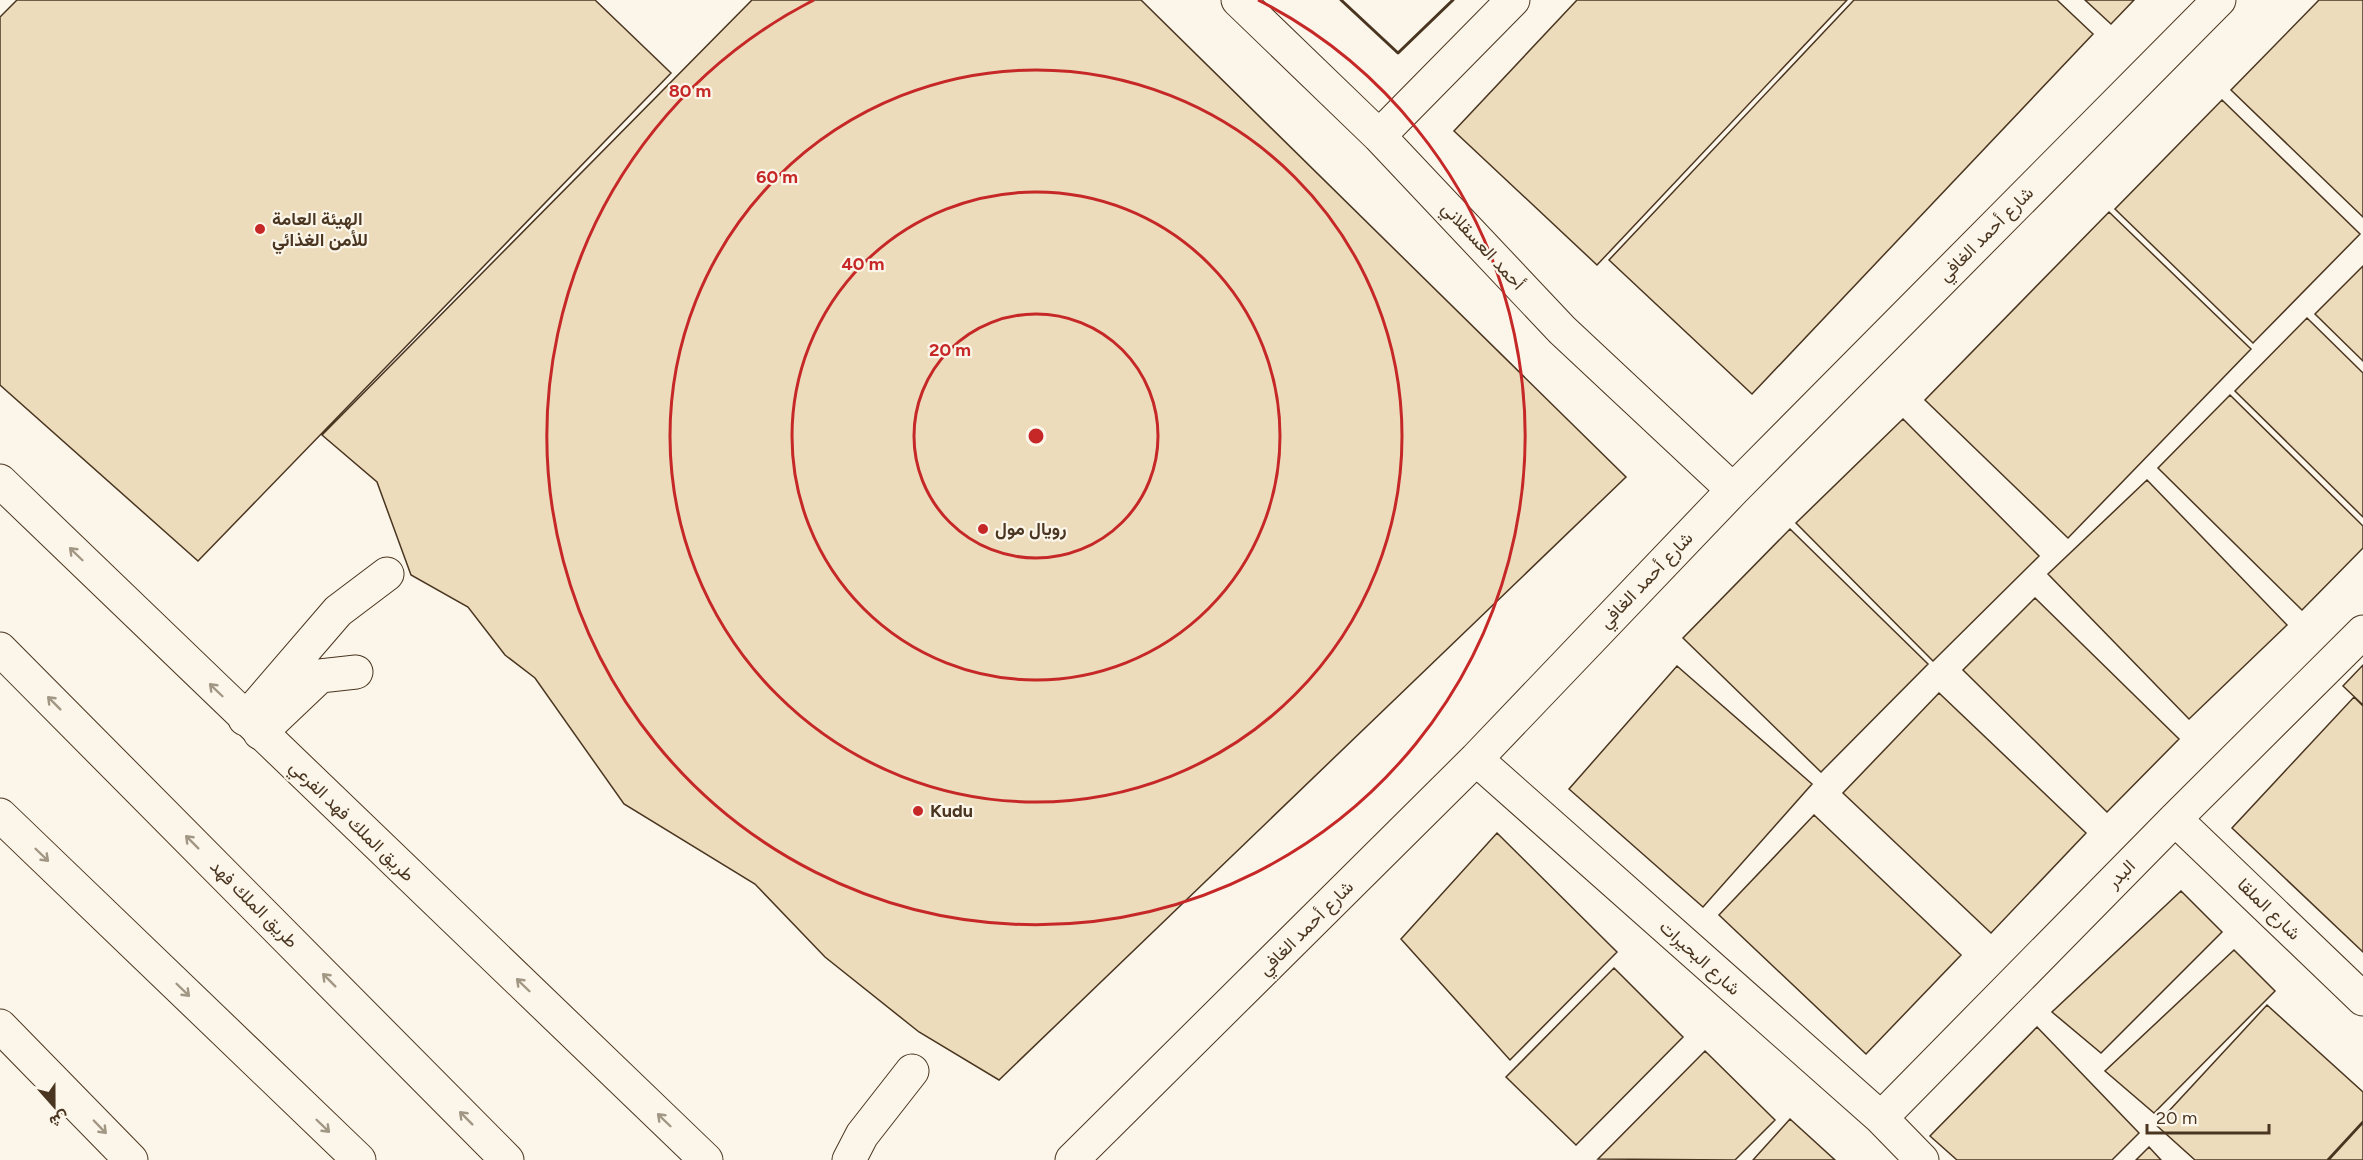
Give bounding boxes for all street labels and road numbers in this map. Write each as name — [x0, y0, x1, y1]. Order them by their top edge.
street label: شارع أحمد الغافي — [1934, 182, 2041, 289]
street label: أحمد العسقلاني — [1434, 198, 1529, 297]
street label: شارع أحمد الغافي — [1594, 527, 1700, 636]
street label: طريق الملك فهد الفرعي — [282, 756, 419, 889]
street label: طريق الملك فهد — [205, 855, 303, 953]
street label: البدر — [2101, 855, 2140, 894]
street label: شارع الملقا — [2232, 873, 2305, 945]
street label: شارع أحمد الغافي — [1254, 876, 1361, 983]
street label: شارع البحيرات — [1654, 916, 1745, 1001]

